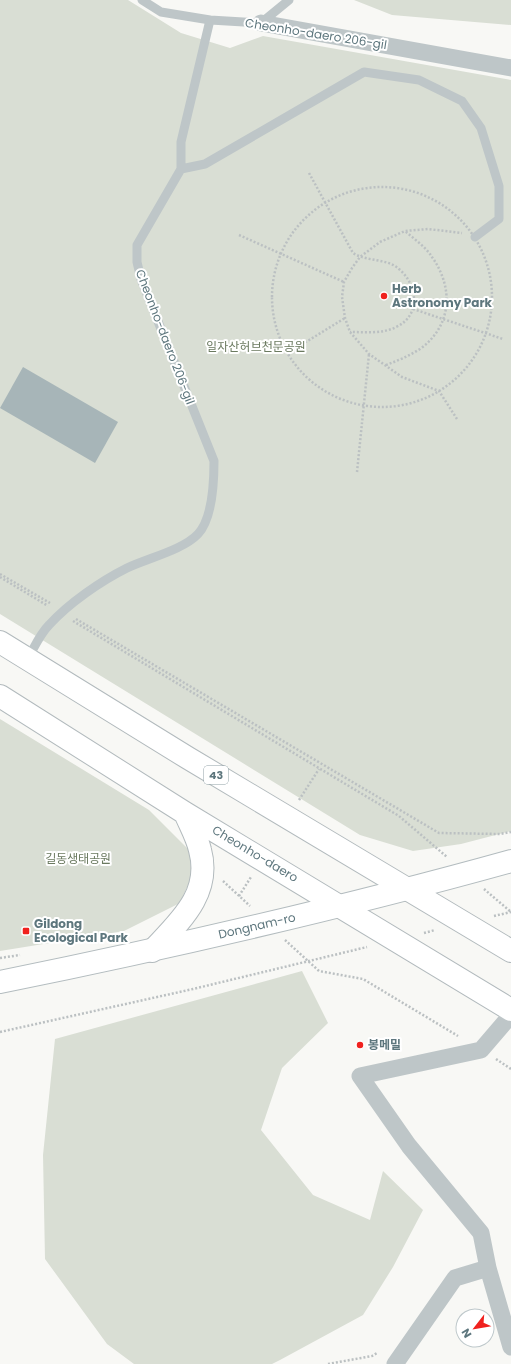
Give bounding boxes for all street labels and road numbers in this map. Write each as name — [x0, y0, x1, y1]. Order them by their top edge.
street label: Cheonho-daero 206-gil — [244, 14, 388, 53]
street label: Cheonho-daero 206-gil — [132, 267, 199, 407]
road number: 43 — [204, 766, 228, 784]
street label: Cheonho-daero — [209, 821, 302, 886]
street label: Dongnam-ro — [217, 908, 298, 943]

